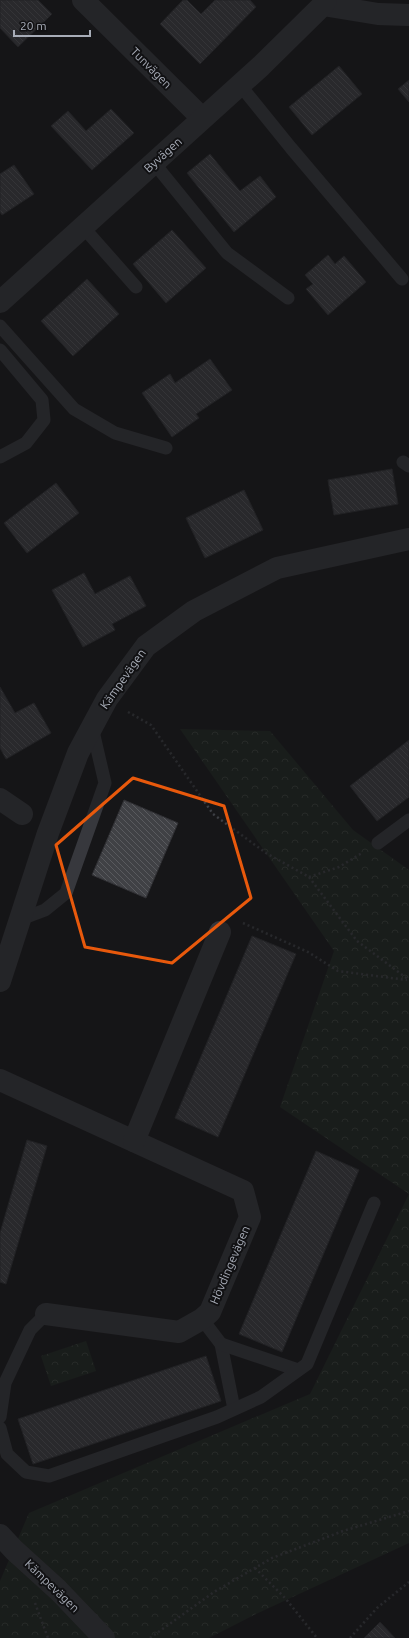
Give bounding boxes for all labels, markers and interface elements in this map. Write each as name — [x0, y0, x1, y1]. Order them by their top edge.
scale bar — [14, 12, 90, 38]
text: 20 m — [20, 19, 47, 32]
street label: Tunvägen — [128, 45, 174, 91]
street label: Byvägen — [141, 134, 184, 175]
street label: Kämpevägen — [97, 646, 148, 711]
street label: Hövdingevägen — [207, 1224, 252, 1306]
street label: Kämpevägen — [23, 1557, 82, 1615]

